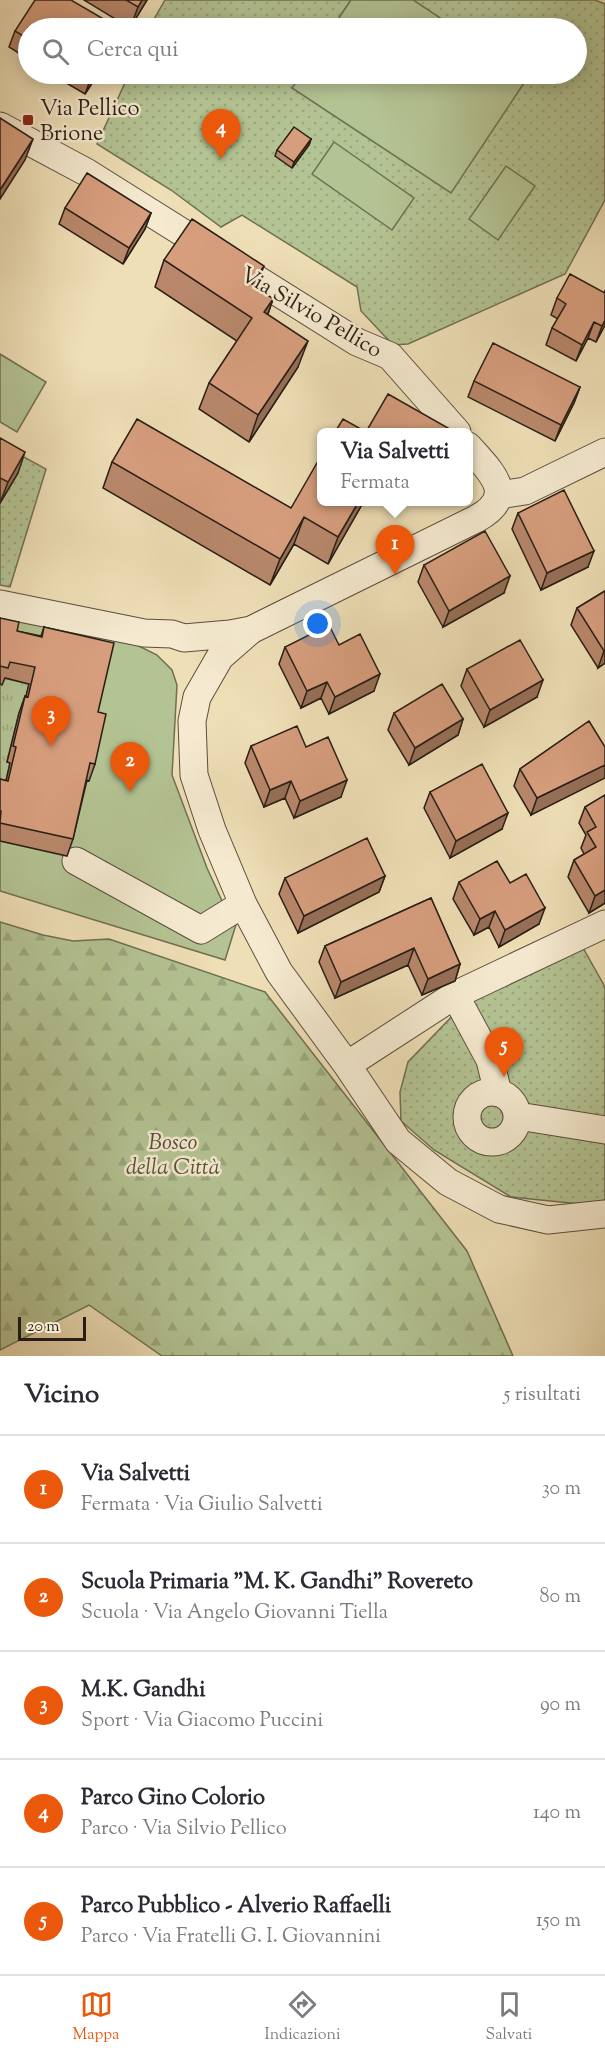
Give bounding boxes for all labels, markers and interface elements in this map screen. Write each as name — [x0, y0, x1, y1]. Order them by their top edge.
search box — [18, 18, 587, 84]
icon: search — [39, 35, 72, 68]
text: Cerca qui — [87, 35, 178, 67]
place label: Via Pellico Brione — [40, 94, 140, 151]
pin: 4 — [202, 110, 240, 159]
marker: Via Pellico Brione — [21, 113, 35, 127]
street label: Via Silvio Pellico — [234, 260, 387, 367]
popup — [317, 428, 473, 506]
text: Via Salvetti — [340, 437, 450, 469]
text: Fermata — [340, 469, 410, 498]
pin: 1 — [376, 526, 414, 575]
your location — [303, 609, 332, 638]
pin: 3 — [32, 696, 70, 746]
pin: 2 — [110, 742, 150, 792]
pin: 5 — [484, 1028, 524, 1077]
park label: Bosco della Città — [126, 1128, 220, 1185]
scale bar — [18, 1314, 86, 1342]
text: 20 m — [27, 1316, 60, 1339]
text: Vicino — [24, 1377, 99, 1414]
text: 5 risultati — [504, 1381, 581, 1410]
text: Via Salvetti — [81, 1459, 190, 1491]
text: 1 — [40, 1475, 47, 1504]
text: 30 m — [542, 1475, 581, 1504]
text: Fermata · Via Giulio Salvetti — [81, 1491, 323, 1520]
text: Scuola Primaria "M. K. Gandhi" Rovereto — [81, 1567, 473, 1599]
text: 2 — [39, 1583, 48, 1612]
text: 80 m — [540, 1583, 581, 1612]
text: Scuola · Via Angelo Giovanni Tiella — [81, 1599, 388, 1628]
text: M.K. Gandhi — [81, 1675, 205, 1707]
text: 3 — [39, 1691, 48, 1720]
text: 90 m — [540, 1691, 581, 1720]
text: Sport · Via Giacomo Puccini — [81, 1707, 323, 1736]
text: Parco Gino Colorio — [81, 1783, 265, 1815]
text: 4 — [38, 1799, 49, 1828]
text: 140 m — [533, 1799, 581, 1828]
text: Parco · Via Silvio Pellico — [81, 1815, 287, 1844]
text: Parco Pubblico - Alverio Raffaelli — [81, 1891, 391, 1923]
text: 5 — [40, 1907, 47, 1936]
text: 150 m — [536, 1907, 581, 1936]
text: Parco · Via Fratelli G. I. Giovannini — [81, 1923, 381, 1952]
tab: Mappa — [73, 1988, 119, 2047]
tab: Indicazioni — [265, 1988, 340, 2047]
tab: Salvati — [486, 1988, 532, 2047]

